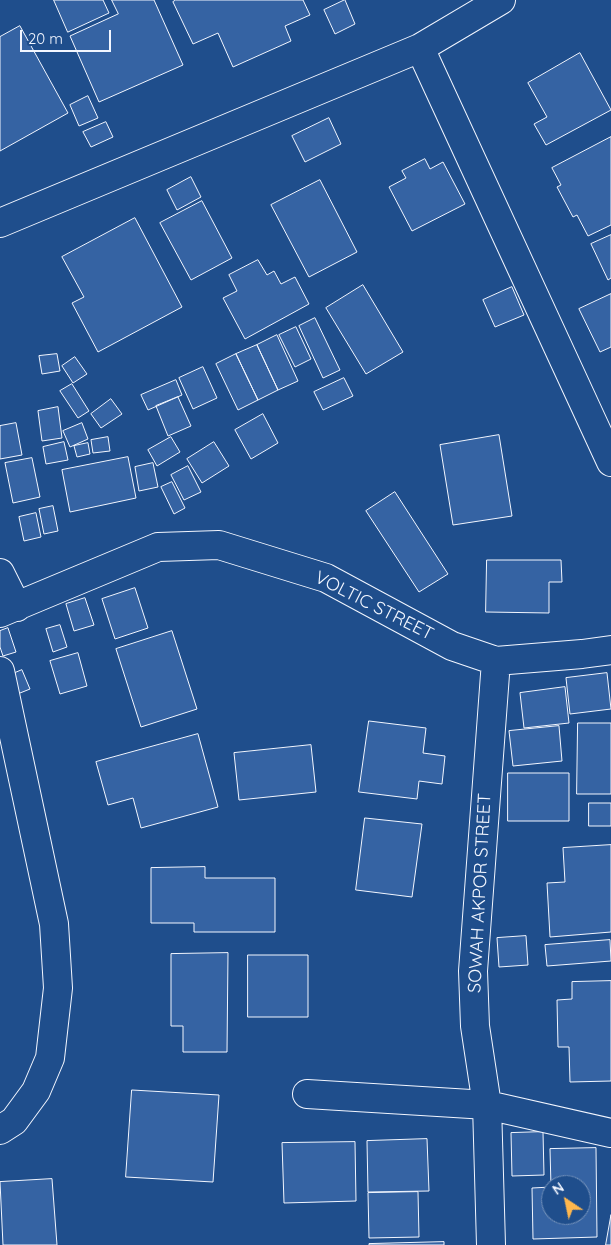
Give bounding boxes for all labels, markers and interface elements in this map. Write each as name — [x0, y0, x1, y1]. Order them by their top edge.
scale bar — [22, 20, 114, 52]
text: 20 m — [28, 29, 63, 48]
street label: VOLTIC STREET — [311, 567, 437, 645]
street label: SOWAH AKPOR STREET — [464, 793, 496, 993]
north arrow — [541, 1175, 591, 1225]
text: N — [549, 1178, 567, 1199]

